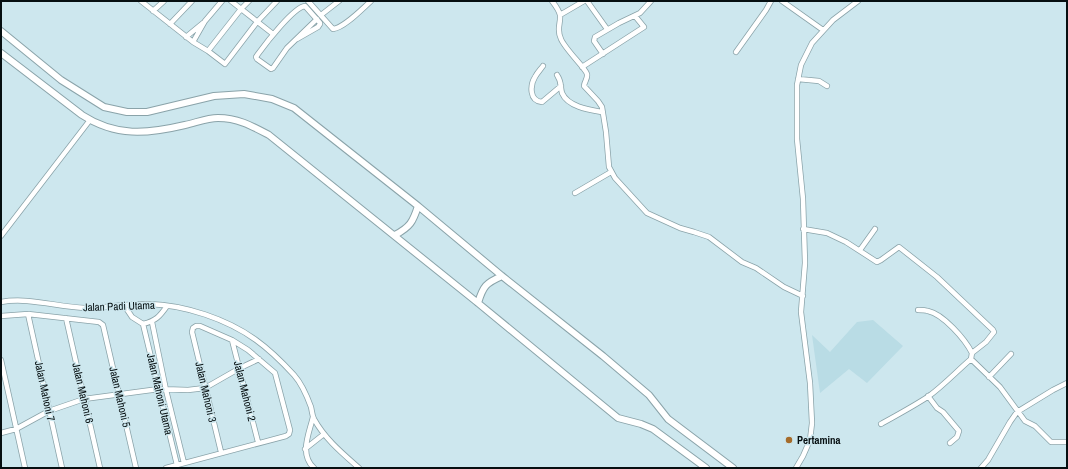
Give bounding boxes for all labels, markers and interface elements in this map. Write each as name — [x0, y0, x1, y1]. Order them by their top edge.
street label: Jalan Padi Utama — [83, 298, 155, 314]
street label: Jalan Mahoni Utama — [144, 352, 176, 436]
street label: Jalan Mahoni 7 — [32, 359, 58, 423]
street label: Jalan Mahoni 2 — [231, 359, 259, 423]
street label: Jalan Mahoni 3 — [192, 360, 220, 424]
street label: Jalan Mahoni 6 — [69, 361, 97, 425]
street label: Jalan Mahoni 5 — [106, 365, 134, 429]
place label: Pertamina — [797, 433, 841, 447]
marker: Pertamina — [784, 435, 794, 445]

